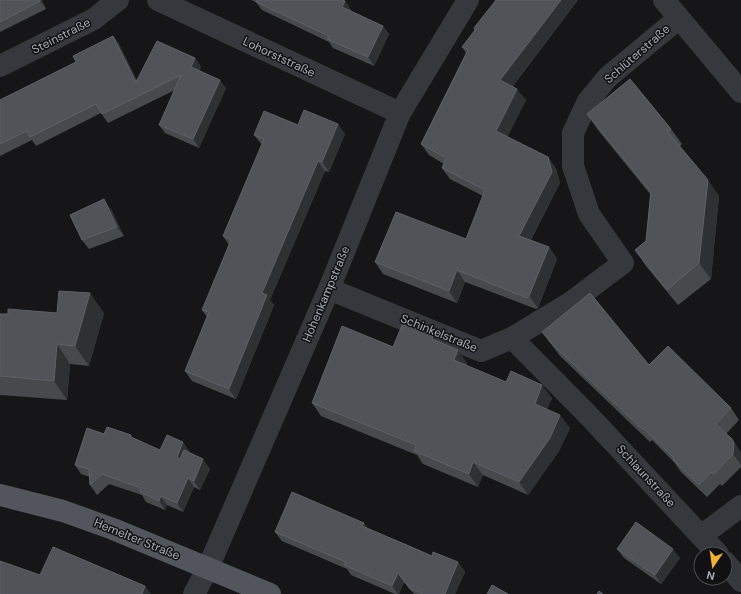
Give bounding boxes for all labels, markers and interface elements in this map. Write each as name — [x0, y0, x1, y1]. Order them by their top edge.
street label: Steinstraße — [29, 14, 93, 58]
street label: Schlüterstraße — [601, 21, 673, 87]
street label: Lohorststraße — [240, 33, 318, 81]
street label: Hohenkampstraße — [299, 243, 353, 344]
street label: Schinkelstraße — [398, 310, 480, 356]
street label: Schlaunstraße — [613, 441, 679, 511]
street label: Hemelter Straße — [92, 514, 183, 564]
north arrow — [693, 546, 733, 586]
text: N — [705, 568, 716, 583]

